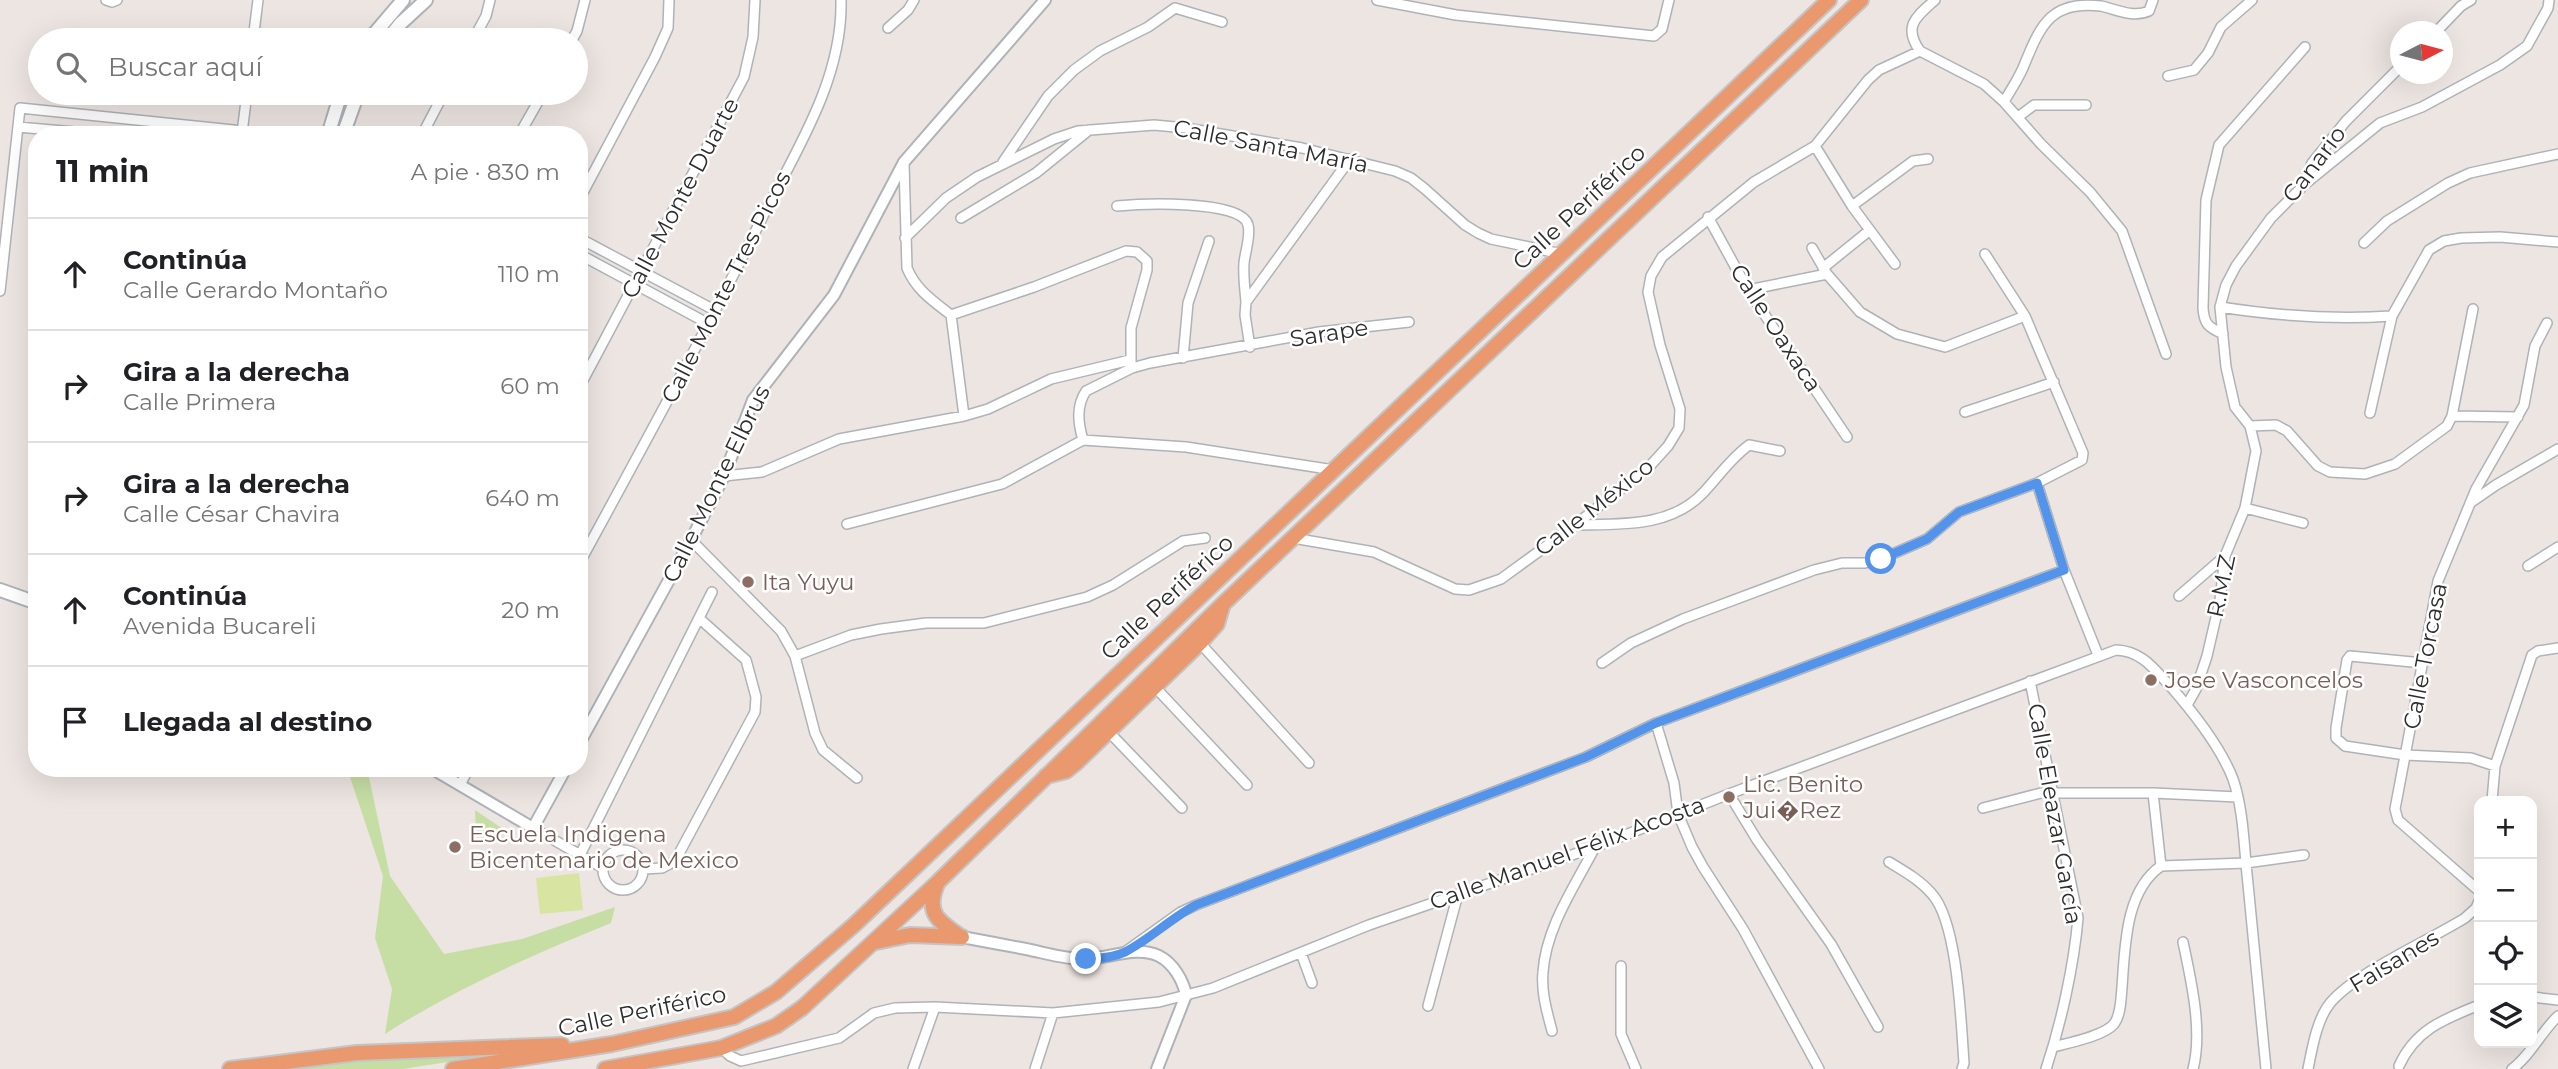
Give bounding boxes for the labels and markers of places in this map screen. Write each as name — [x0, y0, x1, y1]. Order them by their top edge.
place label: Ita Yuyu — [762, 568, 855, 596]
marker: Ita Yuyu — [740, 574, 756, 590]
place label: Jose Vasconcelos — [2164, 666, 2363, 694]
marker: Jose Vasconcelos — [2143, 672, 2159, 688]
place label: Lic. Benito Jui�Rez — [1742, 770, 1863, 824]
marker: Lic. Benito Jui�Rez — [1721, 789, 1737, 805]
place label: Escuela Indigena Bicentenario de Mexico — [469, 820, 739, 874]
marker: Escuela Indigena Bicentenario de Mexico — [447, 839, 463, 855]

